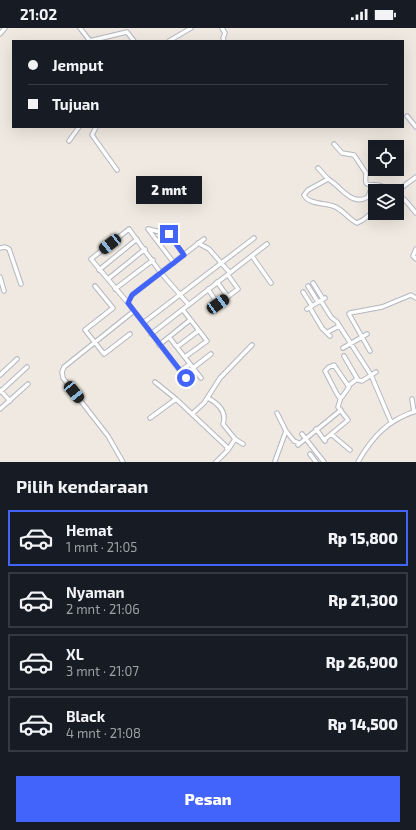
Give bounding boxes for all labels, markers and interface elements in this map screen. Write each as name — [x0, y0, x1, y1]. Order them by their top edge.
text: 21:02 — [20, 5, 57, 23]
text: Jemput — [52, 56, 103, 74]
text: Tujuan — [52, 95, 99, 113]
map controls — [368, 140, 404, 220]
button: locate — [368, 140, 404, 176]
callout: 2 mnt — [136, 176, 202, 204]
text: 2 mnt — [151, 182, 187, 198]
button: layers — [368, 184, 404, 220]
route end — [160, 225, 178, 243]
car — [97, 232, 123, 256]
car — [205, 292, 231, 316]
route start — [177, 369, 195, 387]
car — [62, 379, 86, 405]
text: Pilih kendaraan — [16, 475, 148, 497]
icon: car — [18, 520, 54, 556]
text: Hemat — [66, 521, 113, 539]
text: Rp 15,800 — [328, 529, 398, 547]
text: 1 mnt · 21:05 — [66, 539, 137, 555]
icon: car — [18, 582, 54, 618]
text: Nyaman — [66, 583, 125, 601]
text: Rp 21,300 — [328, 591, 398, 609]
text: 2 mnt · 21:06 — [66, 601, 140, 617]
icon: car — [18, 644, 54, 680]
text: XL — [66, 645, 84, 663]
text: Rp 26,900 — [326, 653, 398, 671]
text: 3 mnt · 21:07 — [66, 663, 139, 679]
icon: car — [18, 706, 54, 742]
text: Black — [66, 707, 105, 725]
text: Rp 14,500 — [328, 715, 398, 733]
text: 4 mnt · 21:08 — [66, 725, 141, 741]
button: Pesan — [16, 776, 400, 822]

